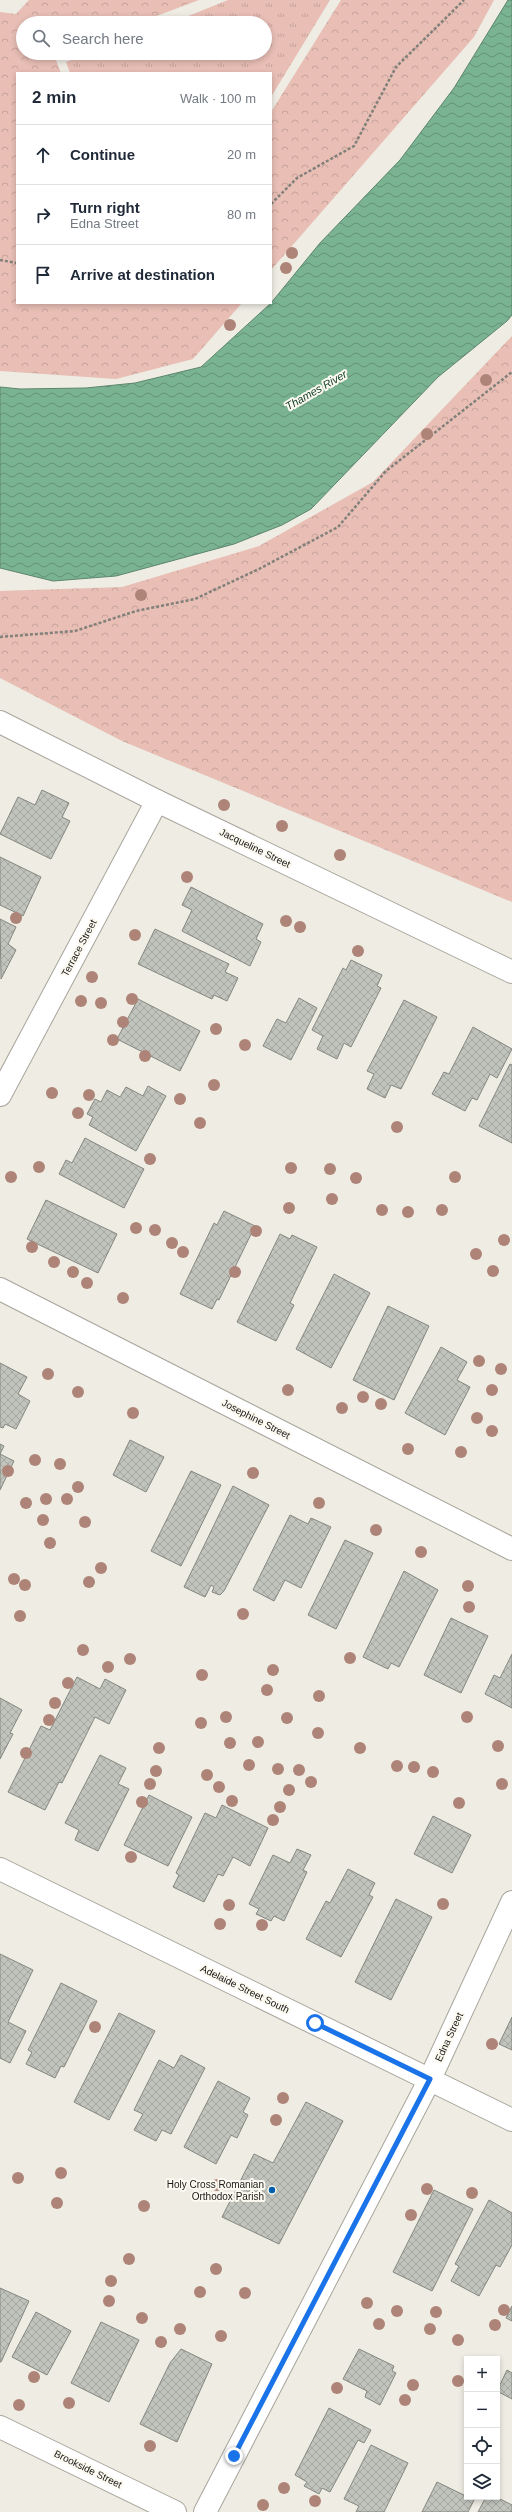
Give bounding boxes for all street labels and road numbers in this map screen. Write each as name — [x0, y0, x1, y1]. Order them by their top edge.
street label: Jacqueline Street — [218, 826, 292, 870]
street label: Terrace Street — [59, 918, 99, 978]
street label: Josephine Street — [220, 1397, 292, 1441]
street label: Adelaide Street South — [199, 1963, 291, 2015]
street label: Edna Street — [433, 2011, 465, 2063]
street label: Brookside Street — [52, 2448, 124, 2490]

